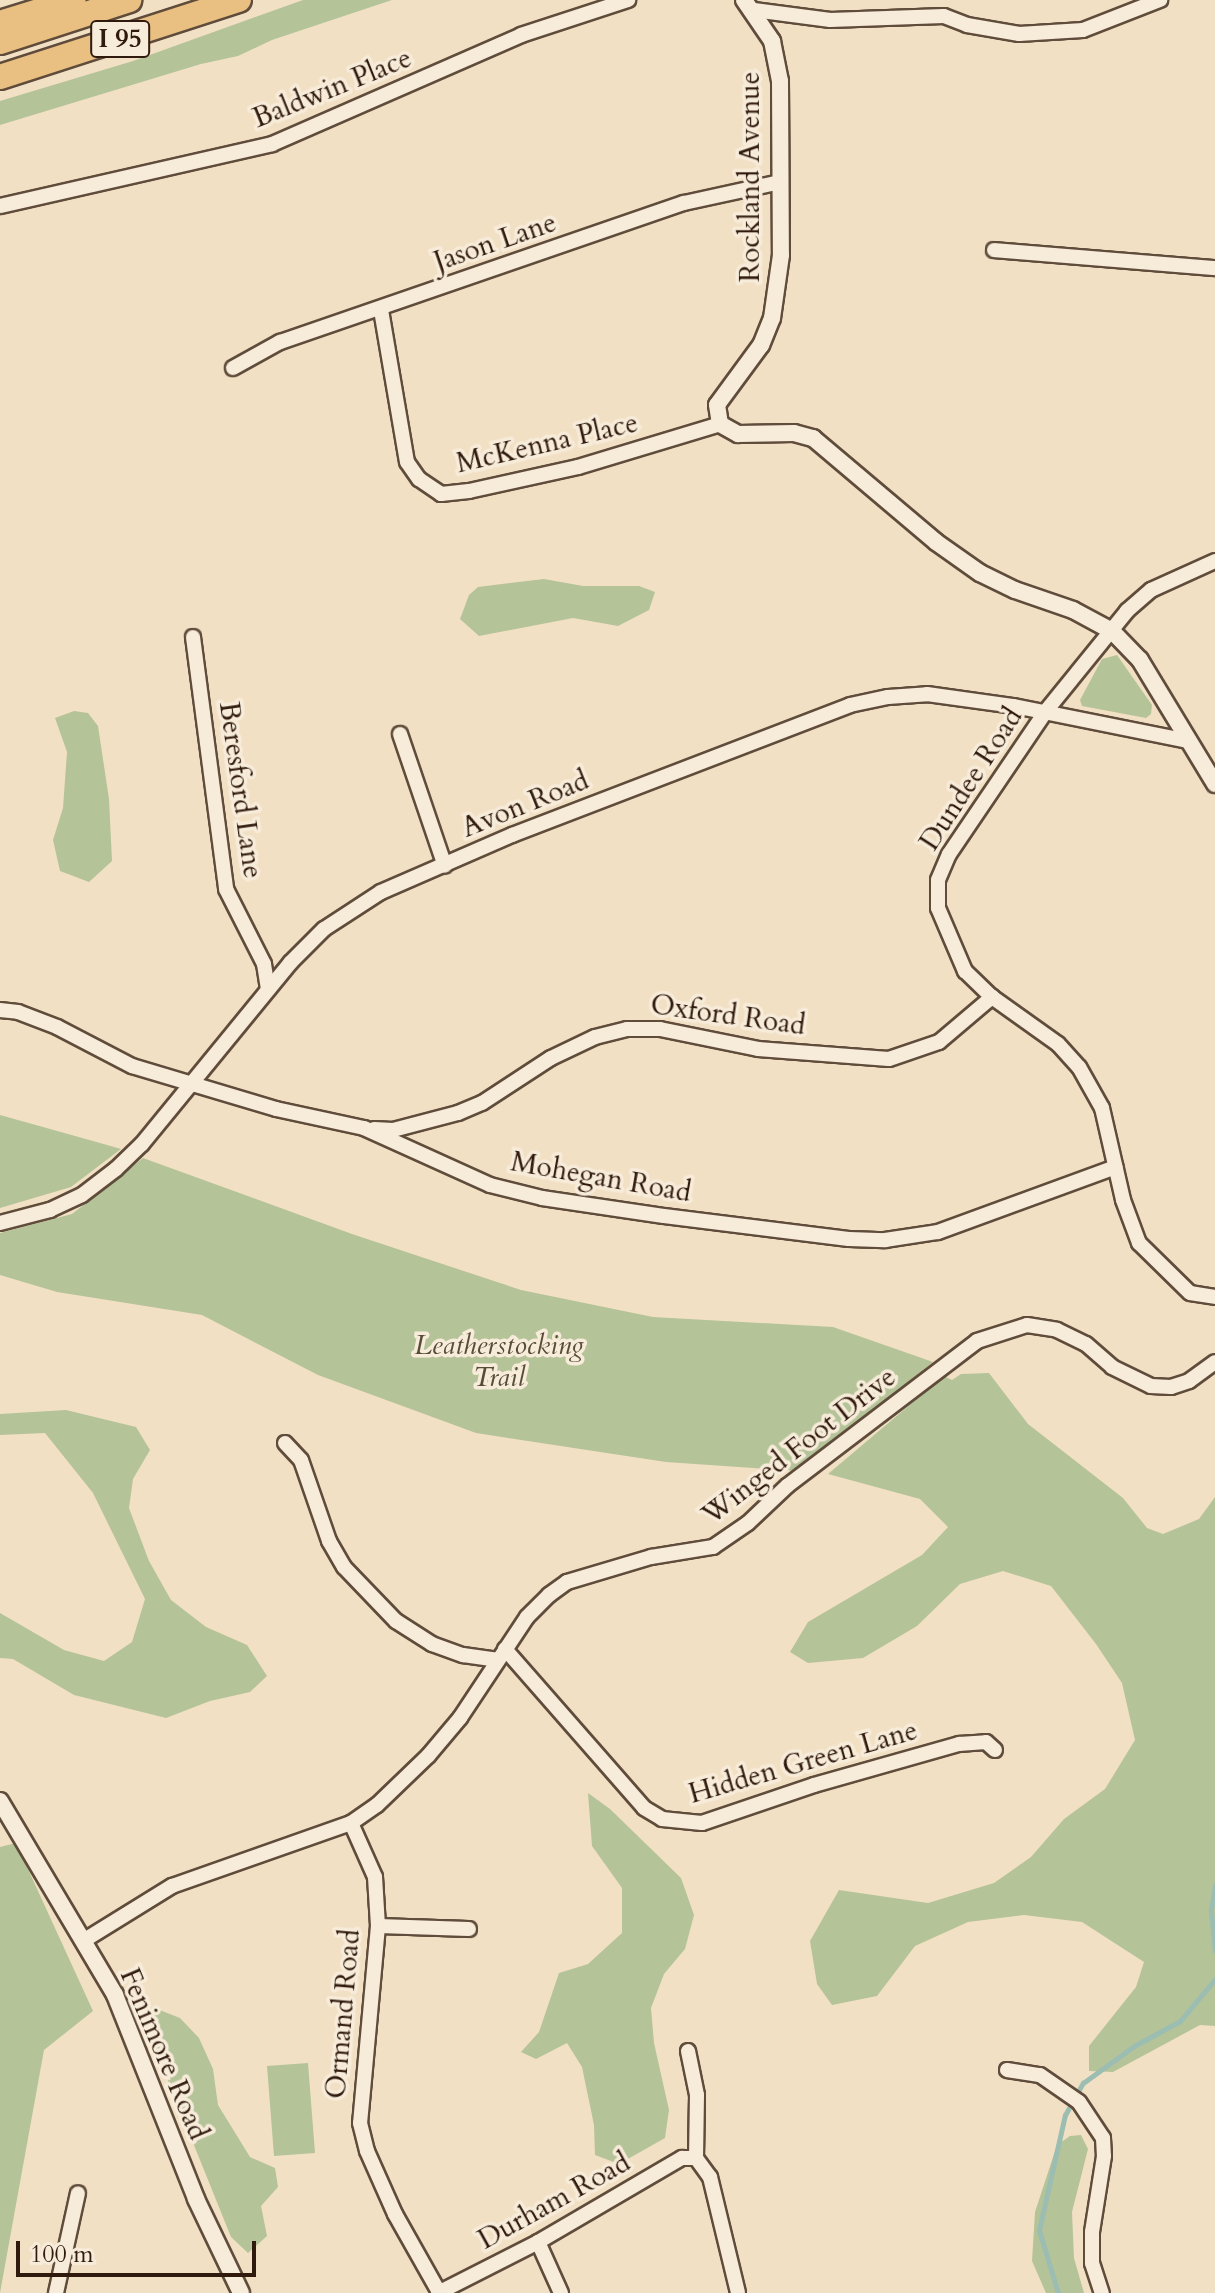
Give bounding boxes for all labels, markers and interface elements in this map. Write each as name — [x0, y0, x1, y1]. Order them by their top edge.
road number: I 95 — [90, 17, 150, 61]
street label: Baldwin Place — [248, 41, 416, 135]
street label: Rockland Avenue — [733, 72, 767, 282]
street label: Jason Lane — [429, 205, 561, 279]
street label: McKenna Place — [453, 406, 641, 480]
street label: Beresford Lane — [212, 700, 270, 880]
street label: Dundee Road — [912, 701, 1030, 857]
street label: Avon Road — [456, 763, 594, 845]
street label: Oxford Road — [648, 988, 808, 1042]
street label: Mohegan Road — [508, 1145, 694, 1209]
park label: Leatherstocking Trail — [414, 1328, 584, 1394]
street label: Winged Foot Drive — [696, 1360, 902, 1532]
street label: Hidden Green Lane — [685, 1713, 921, 1811]
street label: Ormand Road — [319, 1928, 367, 2100]
street label: Fenimore Road — [113, 1963, 215, 2145]
street label: Durham Road — [472, 2145, 636, 2257]
scale bar — [20, 2225, 260, 2275]
text: 100 m — [30, 2238, 94, 2271]

